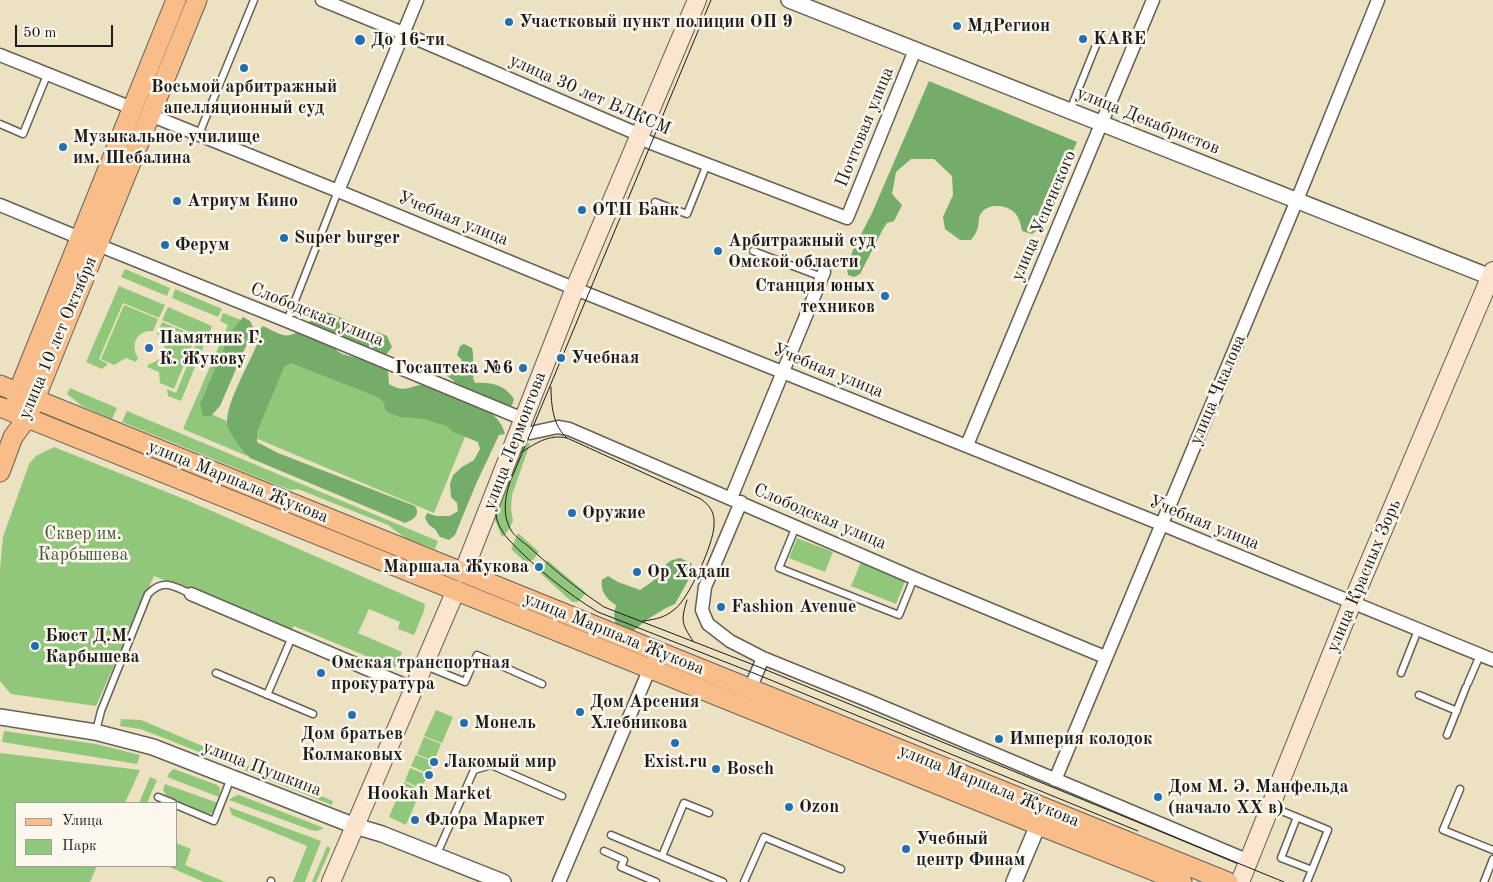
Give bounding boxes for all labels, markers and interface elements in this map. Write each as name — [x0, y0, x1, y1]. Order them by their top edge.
place label: Участковый пункт полиции ОП 9 — [519, 11, 793, 33]
scale bar — [18, 15, 115, 47]
place label: МдРегион — [967, 15, 1050, 37]
marker: Участковый пункт полиции ОП 9 — [503, 16, 515, 28]
marker: МдРегион — [951, 20, 963, 32]
text: 50 m — [23, 26, 57, 41]
place label: KARE — [1093, 28, 1146, 50]
place label: До 16-ти — [371, 29, 445, 51]
marker: До 16-ти — [353, 33, 367, 47]
marker: KARE — [1077, 33, 1089, 45]
street label: улица 30 лет ВЛКСМ — [506, 50, 674, 140]
marker: Восьмой арбитражный апелляционный суд — [238, 62, 250, 74]
street label: Почтовая улица — [831, 64, 899, 190]
place label: Восьмой арбитражный апелляционный суд — [151, 76, 337, 118]
street label: улица Декабристов — [1073, 82, 1223, 160]
place label: Музыкальное училище им. Шебалина — [73, 126, 260, 168]
marker: Музыкальное училище им. Шебалина — [57, 141, 69, 153]
street label: улица Успенского — [1007, 147, 1081, 285]
street label: Учебная улица — [394, 187, 512, 251]
place label: Атриум Кино — [187, 190, 298, 212]
marker: Атриум Кино — [171, 195, 183, 207]
place label: ОТП Банк — [592, 199, 679, 221]
marker: ОТП Банк — [576, 204, 588, 216]
place label: Super burger — [294, 227, 400, 249]
place label: Арбитражный суд Омской области — [728, 230, 876, 272]
marker: Super burger — [278, 232, 290, 244]
place label: Ферум — [175, 234, 230, 256]
marker: Ферум — [159, 239, 171, 251]
marker: Арбитражный суд Омской области — [712, 245, 724, 257]
street label: улица 10 лет Октября — [14, 253, 102, 423]
place label: Станция юных техников — [755, 275, 875, 318]
street label: Слободская улица — [247, 278, 387, 352]
marker: Станция юных техников — [879, 290, 891, 302]
place label: Памятник Г. К. Жукову — [159, 327, 263, 369]
street label: улица Чкалова — [1185, 332, 1251, 448]
street label: Учебная улица — [769, 339, 887, 403]
marker: Памятник Г. К. Жукову — [143, 342, 155, 354]
place label: Учебная — [571, 347, 639, 369]
marker: Учебная — [555, 352, 567, 364]
place label: Госаптека №6 — [395, 357, 513, 379]
marker: Госаптека №6 — [517, 362, 529, 374]
street label: улица Лермонтова — [479, 369, 551, 513]
street label: улица Маршала Жукова — [144, 436, 332, 528]
street label: Слободская улица — [750, 479, 890, 555]
street label: Учебная улица — [1145, 491, 1263, 555]
street label: улица Красных Зорь — [1322, 496, 1406, 656]
place label: Оружие — [582, 502, 646, 524]
marker: Оружие — [566, 507, 578, 519]
park label: Сквер им. Карбышева — [38, 523, 128, 566]
place label: Маршала Жукова — [383, 556, 529, 578]
marker: Маршала Жукова — [533, 561, 545, 573]
place label: Ор Хадаш — [647, 561, 730, 583]
marker: Ор Хадаш — [631, 566, 643, 578]
street label: улица Маршала Жукова — [520, 588, 708, 680]
place label: Fashion Avenue — [731, 596, 856, 618]
marker: Fashion Avenue — [715, 601, 727, 613]
place label: Бюст Д.М. Карбышева — [45, 625, 140, 668]
marker: Бюст Д.М. Карбышева — [29, 640, 41, 652]
place label: Омская транспортная прокуратура — [331, 652, 510, 694]
marker: Омская транспортная прокуратура — [315, 667, 327, 679]
place label: Дом Арсения Хлебникова — [590, 691, 699, 734]
marker: Дом Арсения Хлебникова — [574, 706, 586, 718]
marker: Дом братьев Колмаковых — [346, 709, 358, 721]
place label: Монель — [474, 712, 536, 734]
marker: Монель — [458, 717, 470, 729]
place label: Дом братьев Колмаковых — [301, 723, 403, 766]
place label: Империя колодок — [1009, 728, 1152, 750]
marker: Империя колодок — [993, 733, 1005, 745]
street label: улица Пушкина — [199, 736, 325, 802]
marker: Exist.ru — [669, 737, 681, 749]
street label: улица Маршала Жукова — [895, 740, 1083, 832]
place label: Лакомый мир — [444, 751, 556, 773]
place label: Exist.ru — [643, 751, 707, 773]
marker: Лакомый мир — [428, 756, 440, 768]
place label: Bosch — [726, 758, 774, 780]
marker: Bosch — [710, 763, 722, 775]
marker: Hookah Market — [423, 769, 435, 781]
place label: Дом М. Э. Манфельда (начало XX в) — [1168, 776, 1349, 819]
place label: Hookah Market — [366, 783, 492, 805]
marker: Дом М. Э. Манфельда (начало XX в) — [1152, 791, 1164, 803]
place label: Ozon — [799, 796, 839, 818]
marker: Ozon — [783, 801, 795, 813]
legend — [15, 802, 178, 867]
place label: Флора Маркет — [425, 809, 544, 831]
text: Улица — [62, 814, 103, 829]
marker: Флора Маркет — [409, 814, 421, 826]
place label: Учебный центр Финам — [916, 828, 1025, 871]
text: Парк — [62, 839, 97, 854]
marker: Учебный центр Финам — [900, 843, 912, 855]

